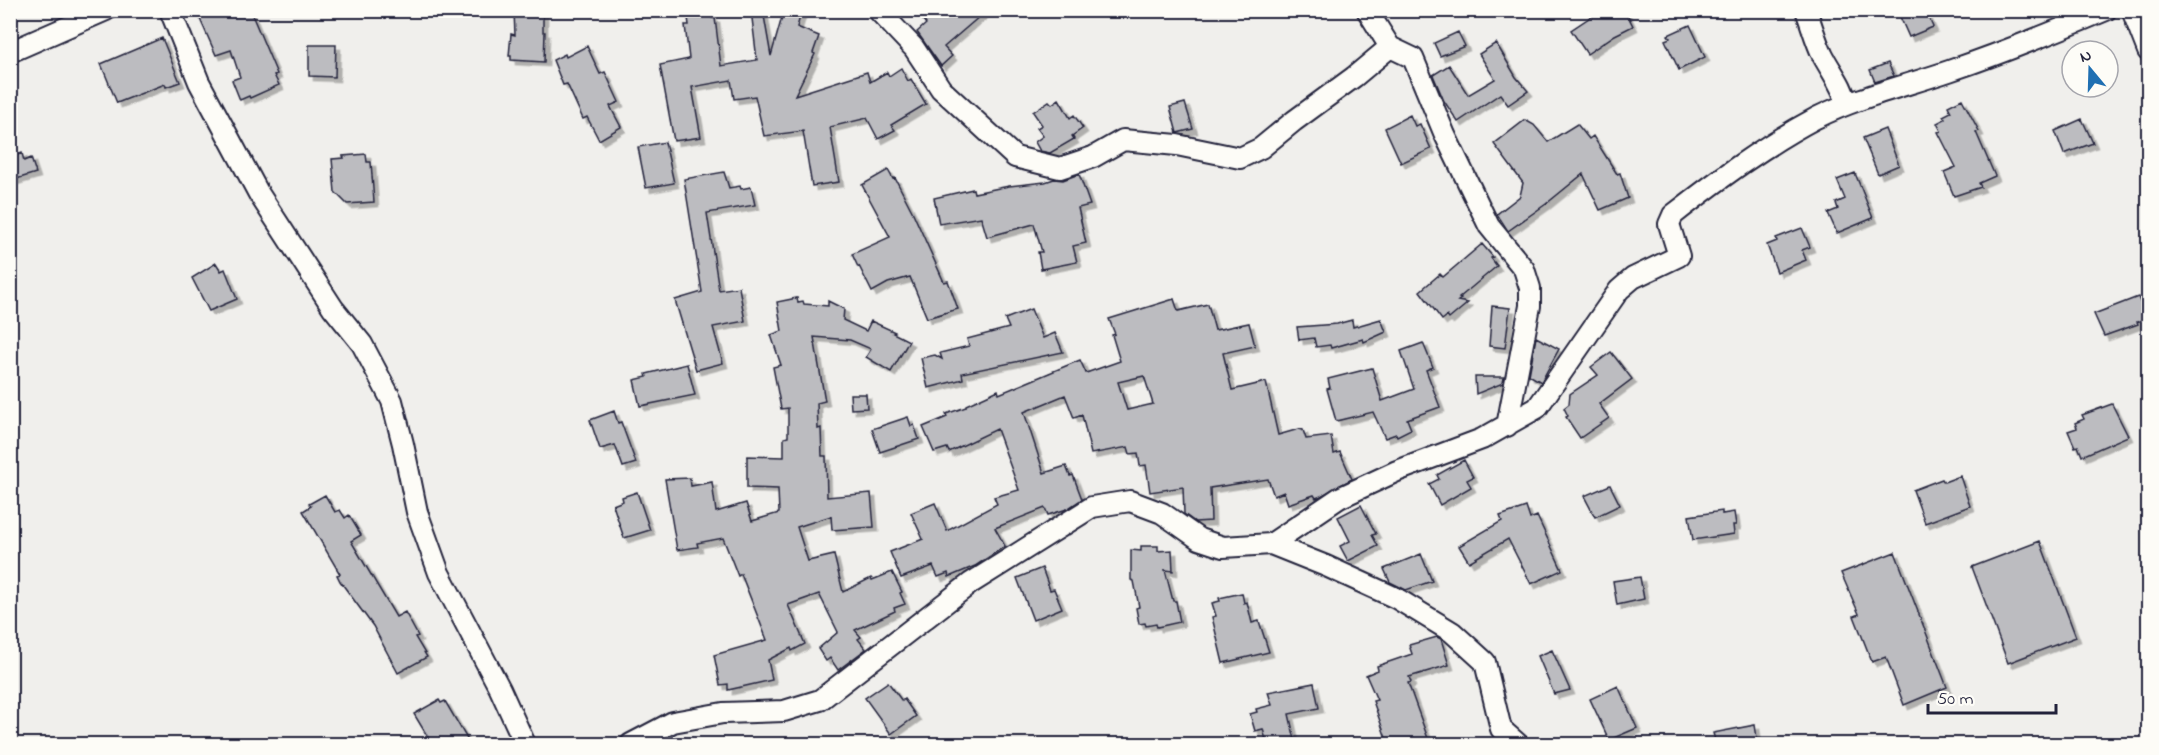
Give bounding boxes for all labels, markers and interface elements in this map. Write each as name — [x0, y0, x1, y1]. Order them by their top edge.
north arrow — [2060, 39, 2120, 99]
text: N — [2077, 44, 2095, 70]
scale bar — [1928, 677, 2056, 715]
text: 50 m — [1937, 687, 1974, 713]

